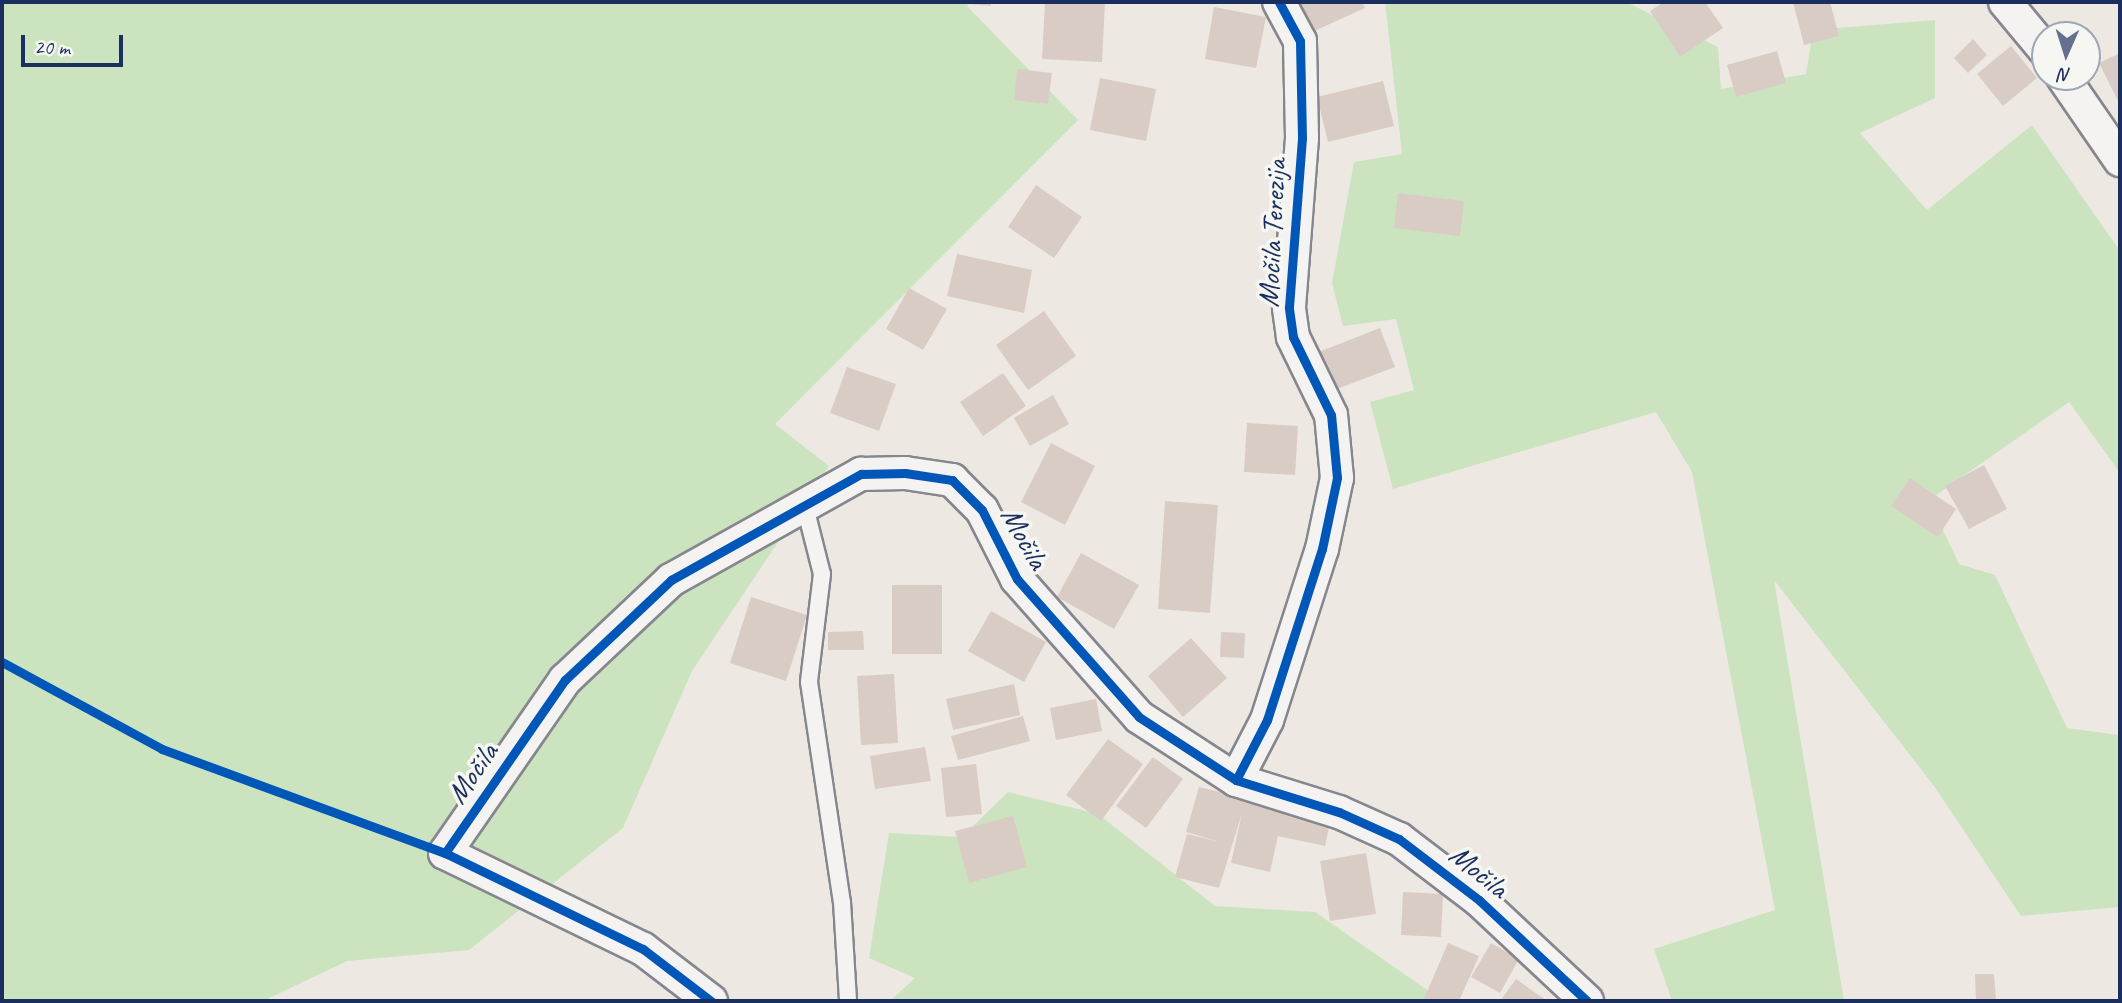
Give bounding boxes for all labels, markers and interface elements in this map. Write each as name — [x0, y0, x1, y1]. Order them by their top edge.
scale bar — [24, 21, 126, 65]
north arrow — [2031, 21, 2101, 91]
text: 20 m — [34, 34, 70, 60]
text: N — [2059, 63, 2072, 87]
street label: Močila Terezija — [1250, 158, 1294, 308]
street label: Močila — [993, 501, 1057, 575]
street label: Močila — [438, 736, 506, 810]
street label: Močila — [1442, 836, 1516, 906]

